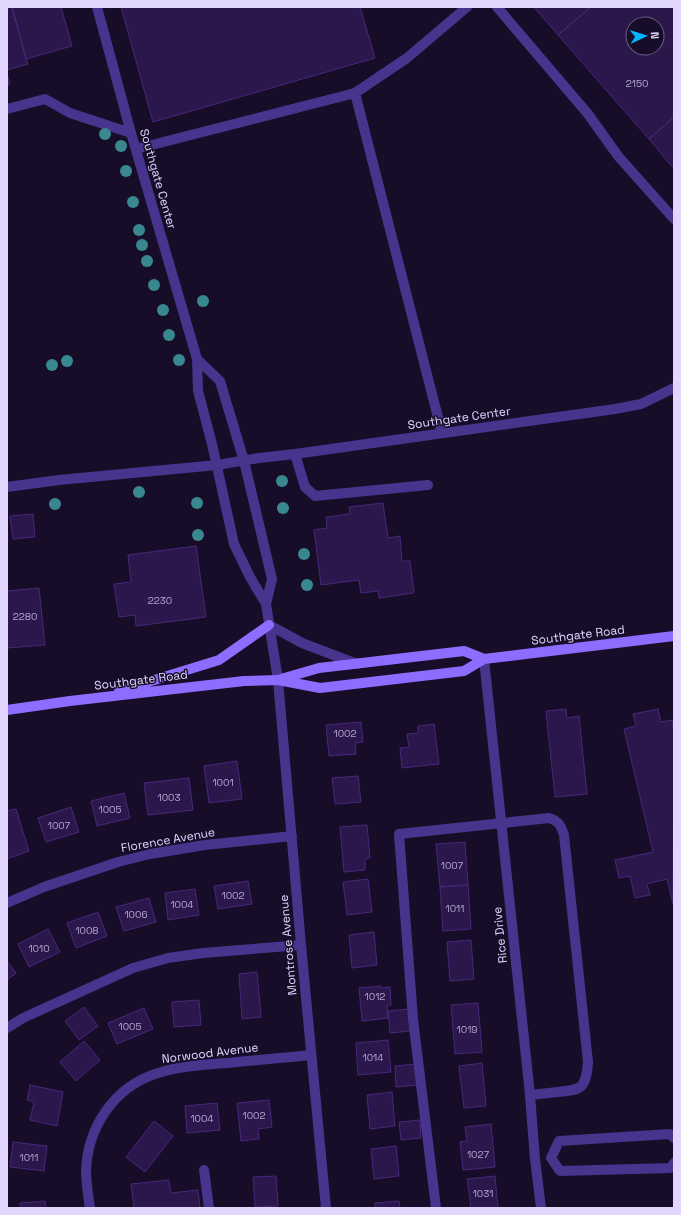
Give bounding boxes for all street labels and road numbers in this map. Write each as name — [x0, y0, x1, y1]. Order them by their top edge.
street label: Southgate Center — [136, 127, 180, 231]
street label: Southgate Center — [407, 403, 512, 433]
street label: Southgate Road — [530, 621, 626, 649]
street label: Southgate Road — [93, 666, 189, 694]
street label: Florence Avenue — [120, 824, 216, 856]
street label: Montrose Avenue — [276, 894, 300, 996]
street label: Rice Drive — [489, 906, 511, 964]
street label: Norwood Avenue — [161, 1039, 259, 1067]

